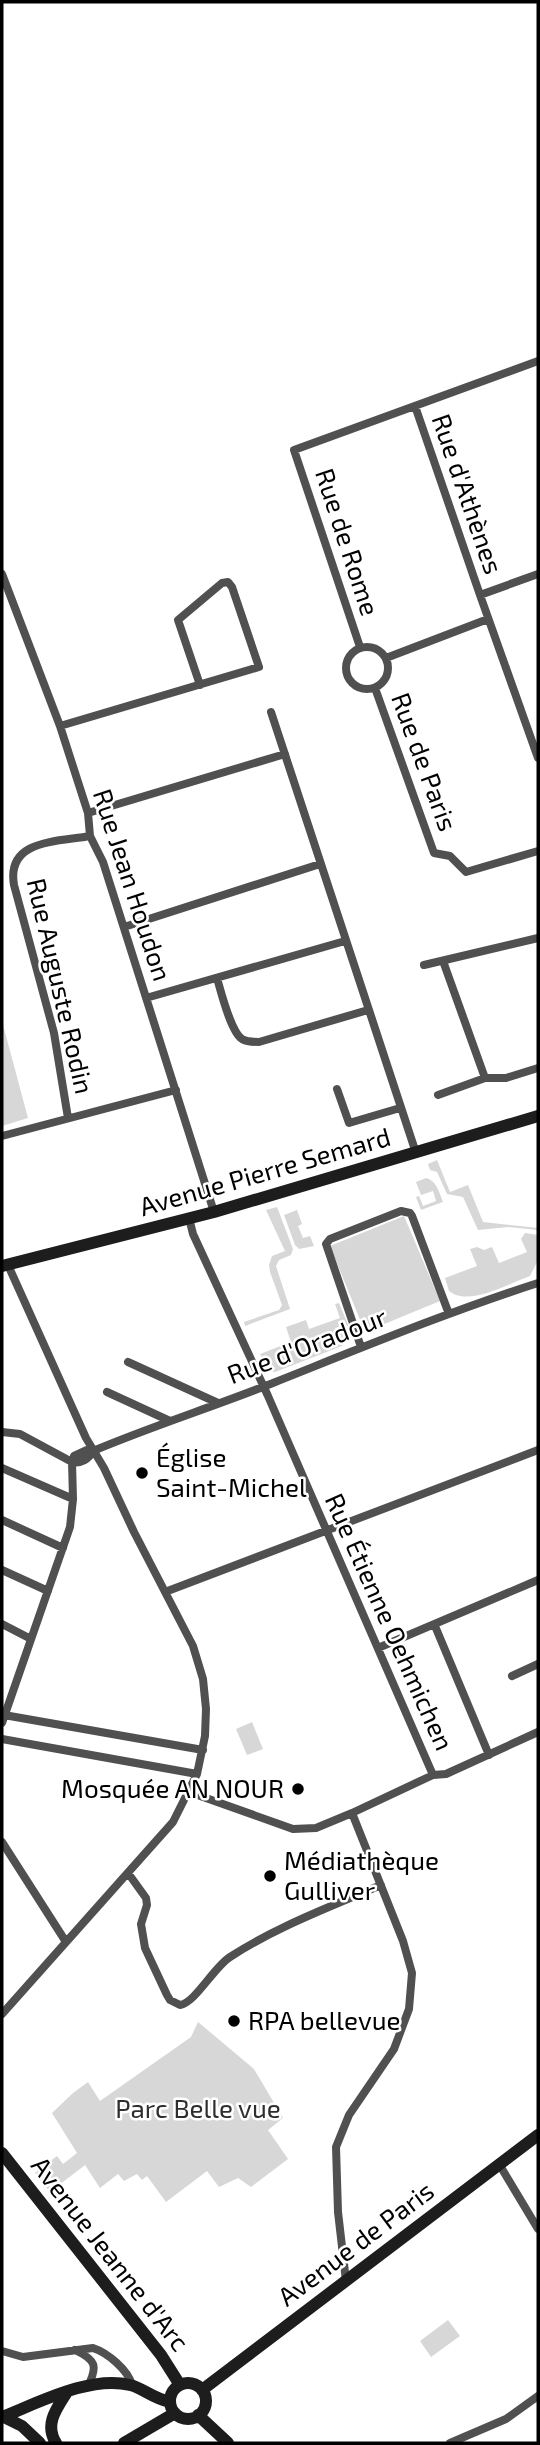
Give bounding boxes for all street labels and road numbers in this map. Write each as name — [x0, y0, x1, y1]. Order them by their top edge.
street label: Rue d'Athènes — [427, 409, 510, 578]
street label: Rue de Rome — [310, 464, 387, 619]
street label: Rue de Paris — [386, 688, 465, 835]
street label: Rue Jean Houdon — [88, 785, 179, 984]
street label: Rue Auguste Rodin — [22, 875, 101, 1097]
street label: Avenue Pierre Semard — [136, 1120, 394, 1221]
street label: Rue d'Oradour — [223, 1300, 390, 1389]
street label: Rue Étienne Oehmichen — [320, 1488, 461, 1755]
street label: Avenue Jeanne d'Arc — [26, 2150, 197, 2356]
street label: Avenue de Paris — [271, 2174, 439, 2312]

